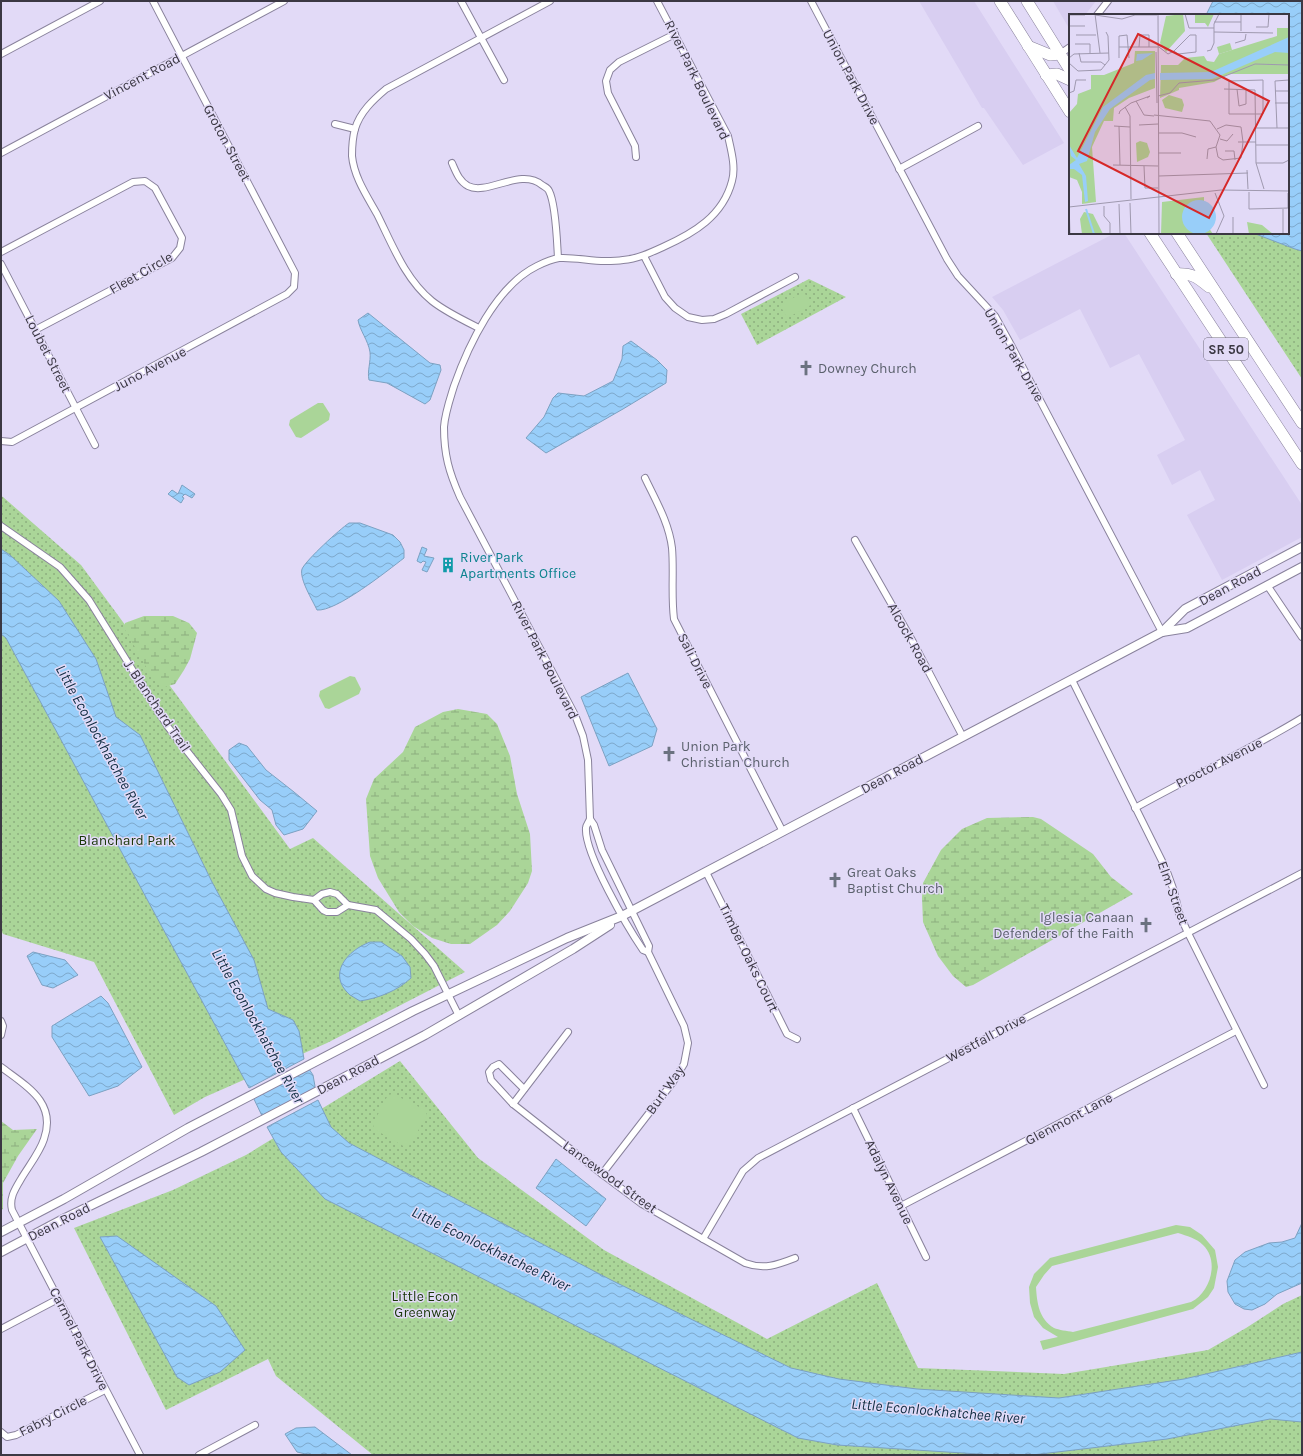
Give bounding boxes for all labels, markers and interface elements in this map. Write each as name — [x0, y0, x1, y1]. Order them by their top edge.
inset map — [1069, 14, 1289, 234]
street label: River Park Boulevard — [661, 17, 733, 143]
street label: Union Park Drive — [819, 26, 883, 128]
street label: Vincent Road — [101, 50, 183, 104]
street label: Groton Street — [200, 102, 254, 184]
street label: Fleet Circle — [106, 248, 176, 298]
street label: Union Park Drive — [980, 305, 1048, 405]
street label: Loubet Street — [21, 312, 75, 396]
road number: SR 50 — [1204, 338, 1248, 360]
street label: Juno Avenue — [111, 343, 189, 395]
church icon: Downey Church — [797, 359, 815, 377]
place label: Downey Church — [818, 360, 917, 377]
place label: River Park Apartments Office — [460, 549, 576, 582]
building icon: River Park Apartments Office — [439, 556, 457, 574]
street label: Dean Road — [1196, 562, 1264, 610]
street label: River Park Boulevard — [508, 598, 582, 722]
street label: Alcock Road — [884, 600, 936, 676]
street label: Sali Drive — [674, 630, 716, 692]
street label: J. Blanchard Trail — [120, 657, 194, 755]
water label: Little Econlockhatchee River — [52, 661, 153, 823]
street label: Proctor Avenue — [1173, 734, 1265, 792]
place label: Union Park Christian Church — [681, 738, 790, 771]
church icon: Union Park Christian Church — [660, 745, 678, 763]
street label: Dean Road — [858, 750, 926, 798]
park label: Blanchard Park — [78, 832, 176, 849]
street label: Elm Street — [1154, 859, 1192, 927]
place label: Great Oaks Baptist Church — [847, 864, 943, 897]
church icon: Great Oaks Baptist Church — [826, 871, 844, 889]
street label: Timber Oaks Court — [715, 901, 783, 1015]
place label: Iglesia Canaan Defenders of the Faith — [993, 909, 1134, 942]
church icon: Iglesia Canaan Defenders of the Faith — [1137, 916, 1155, 934]
water label: Little Econlockhatchee River — [208, 945, 309, 1107]
street label: Westfall Drive — [943, 1010, 1029, 1066]
street label: Dean Road — [314, 1051, 382, 1099]
street label: Burl Way — [642, 1062, 688, 1118]
street label: Glenmont Lane — [1023, 1089, 1115, 1149]
street label: Lancewood Street — [559, 1137, 661, 1217]
street label: Adalyn Avenue — [861, 1137, 917, 1227]
street label: Dean Road — [25, 1199, 93, 1245]
water label: Little Econlockhatchee River — [409, 1203, 574, 1296]
street label: Carmel Park Drive — [46, 1285, 112, 1393]
park label: Little Econ Greenway — [392, 1288, 458, 1321]
street label: Fabry Circle — [16, 1392, 90, 1440]
water label: Little Econlockhatchee River — [850, 1394, 1026, 1428]

